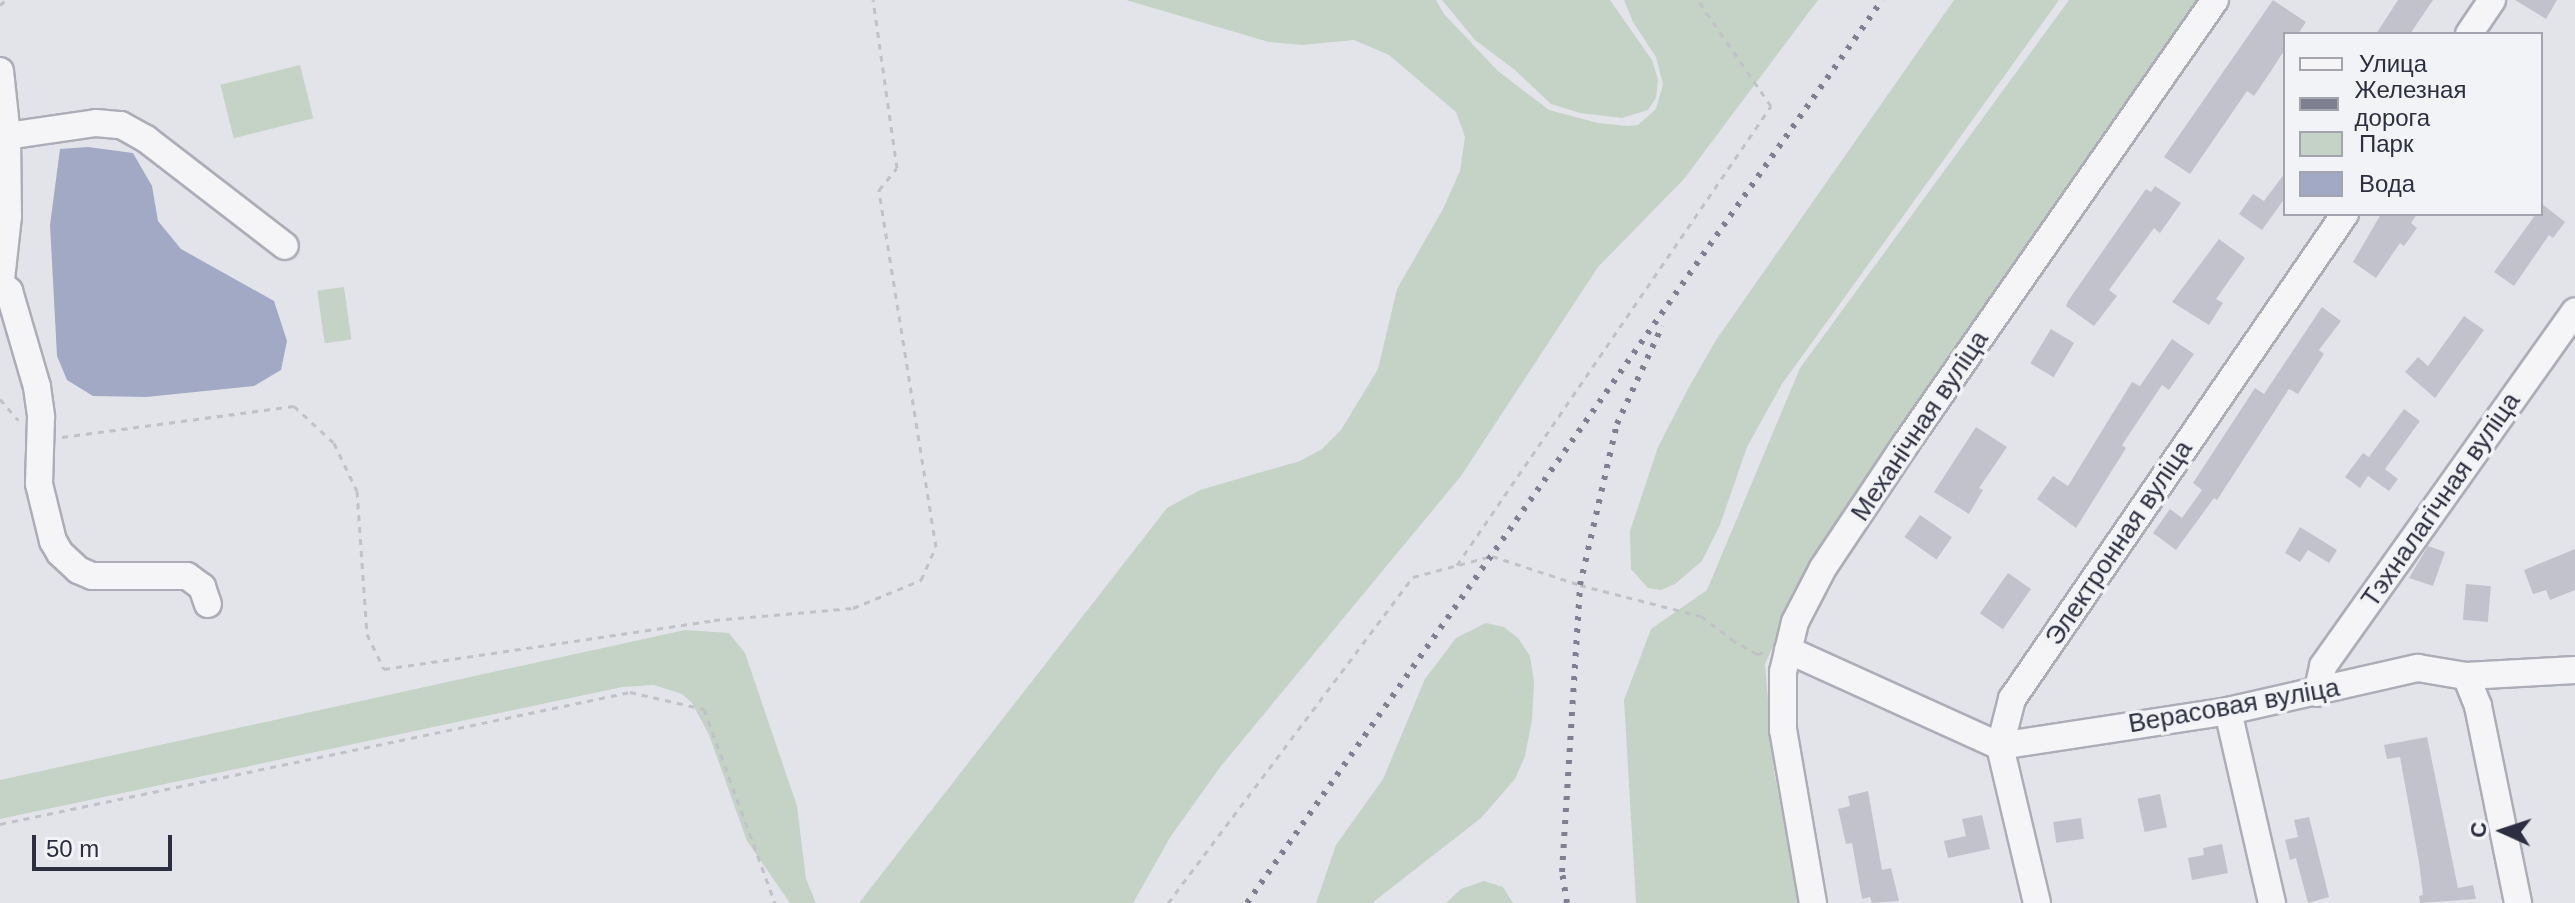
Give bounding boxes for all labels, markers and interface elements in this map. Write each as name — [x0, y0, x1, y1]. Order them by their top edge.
legend — [2283, 32, 2543, 216]
text: Улица — [2359, 50, 2427, 77]
text: Железная дорога — [2355, 76, 2466, 131]
text: Парк — [2359, 130, 2413, 157]
text: Вода — [2359, 170, 2415, 197]
street label: Механічная вуліца — [1845, 325, 1995, 527]
street label: Тэхналагічная вуліца — [2355, 387, 2527, 613]
street label: Электронная вуліца — [2039, 435, 2199, 651]
street label: Верасовая вуліца — [2126, 672, 2342, 740]
north arrow — [2463, 791, 2543, 871]
scale bar — [36, 819, 176, 869]
text: С — [2466, 821, 2491, 838]
text: 50 m — [46, 835, 99, 862]

